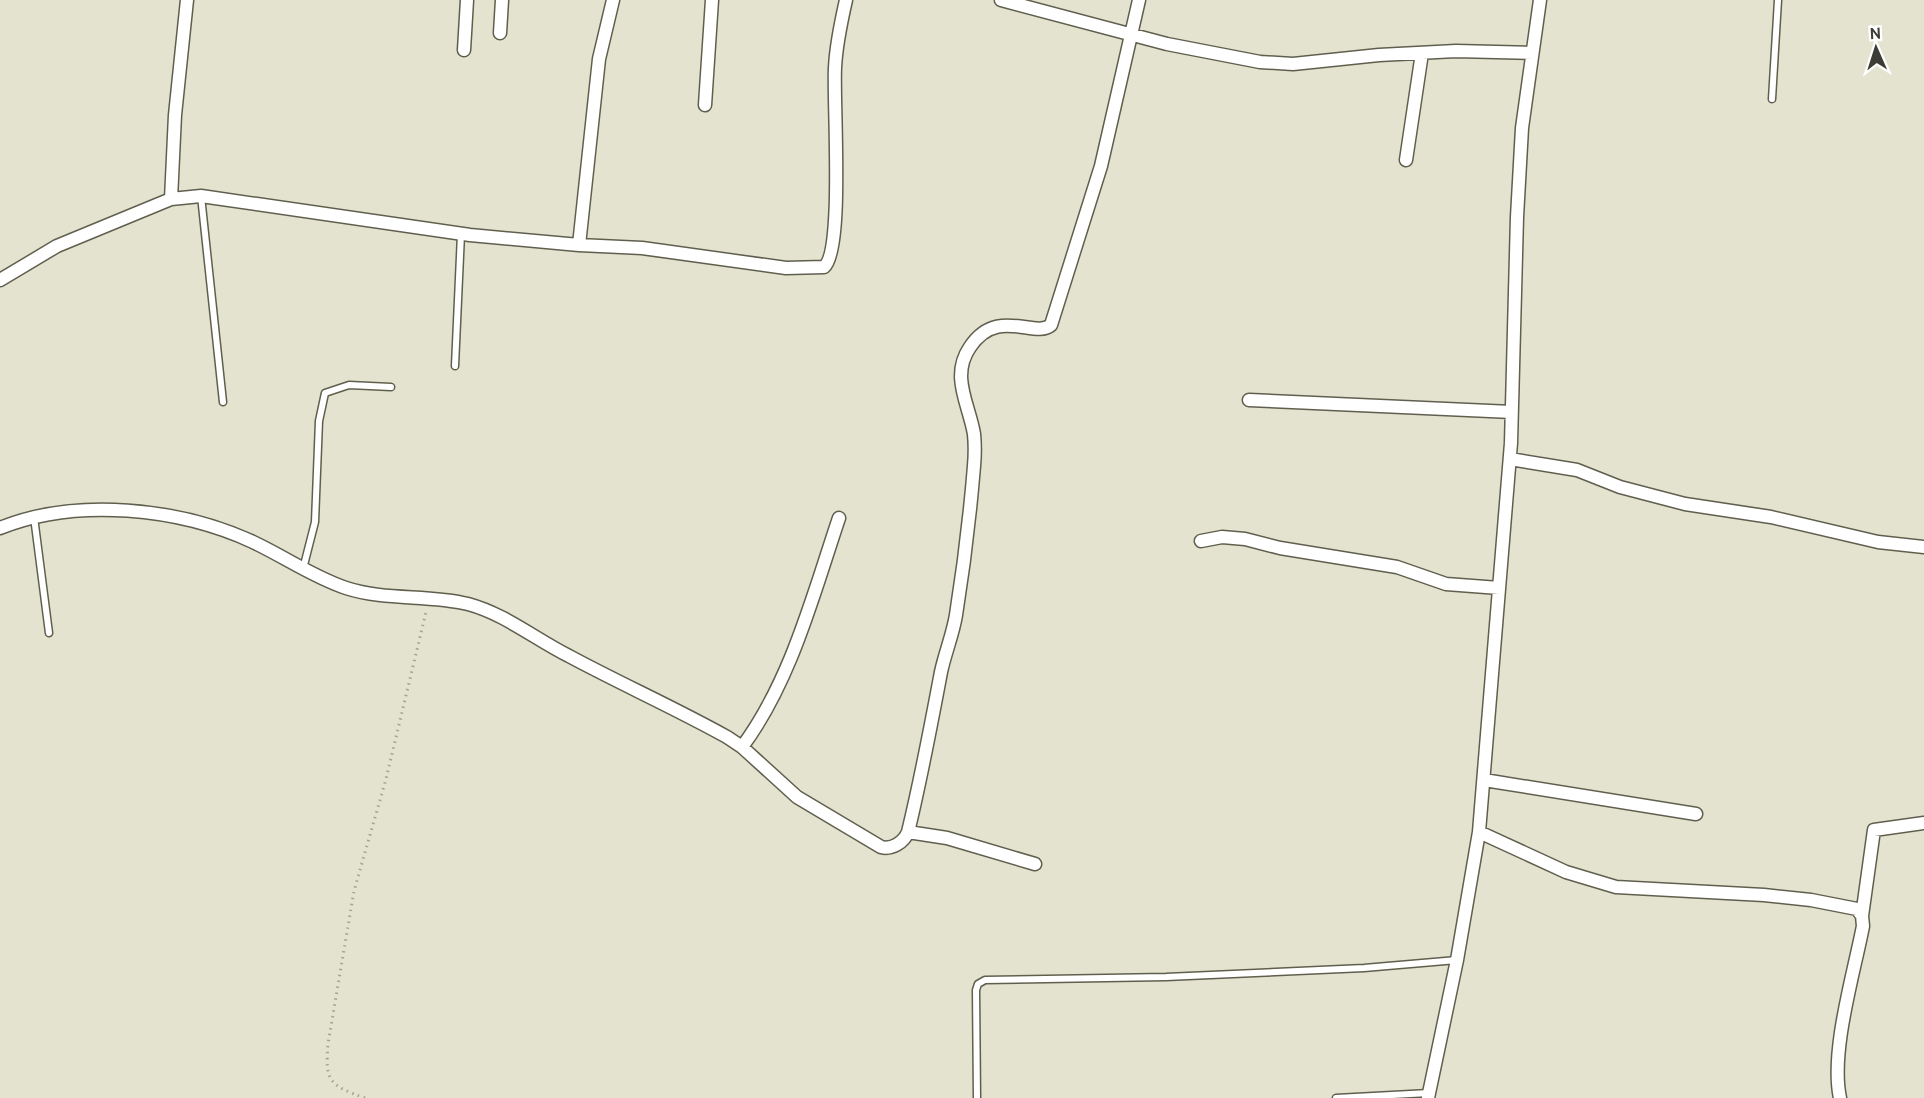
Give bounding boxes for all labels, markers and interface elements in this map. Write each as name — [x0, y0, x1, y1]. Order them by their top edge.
north arrow — [1846, 18, 1906, 78]
text: N — [1869, 24, 1881, 43]

